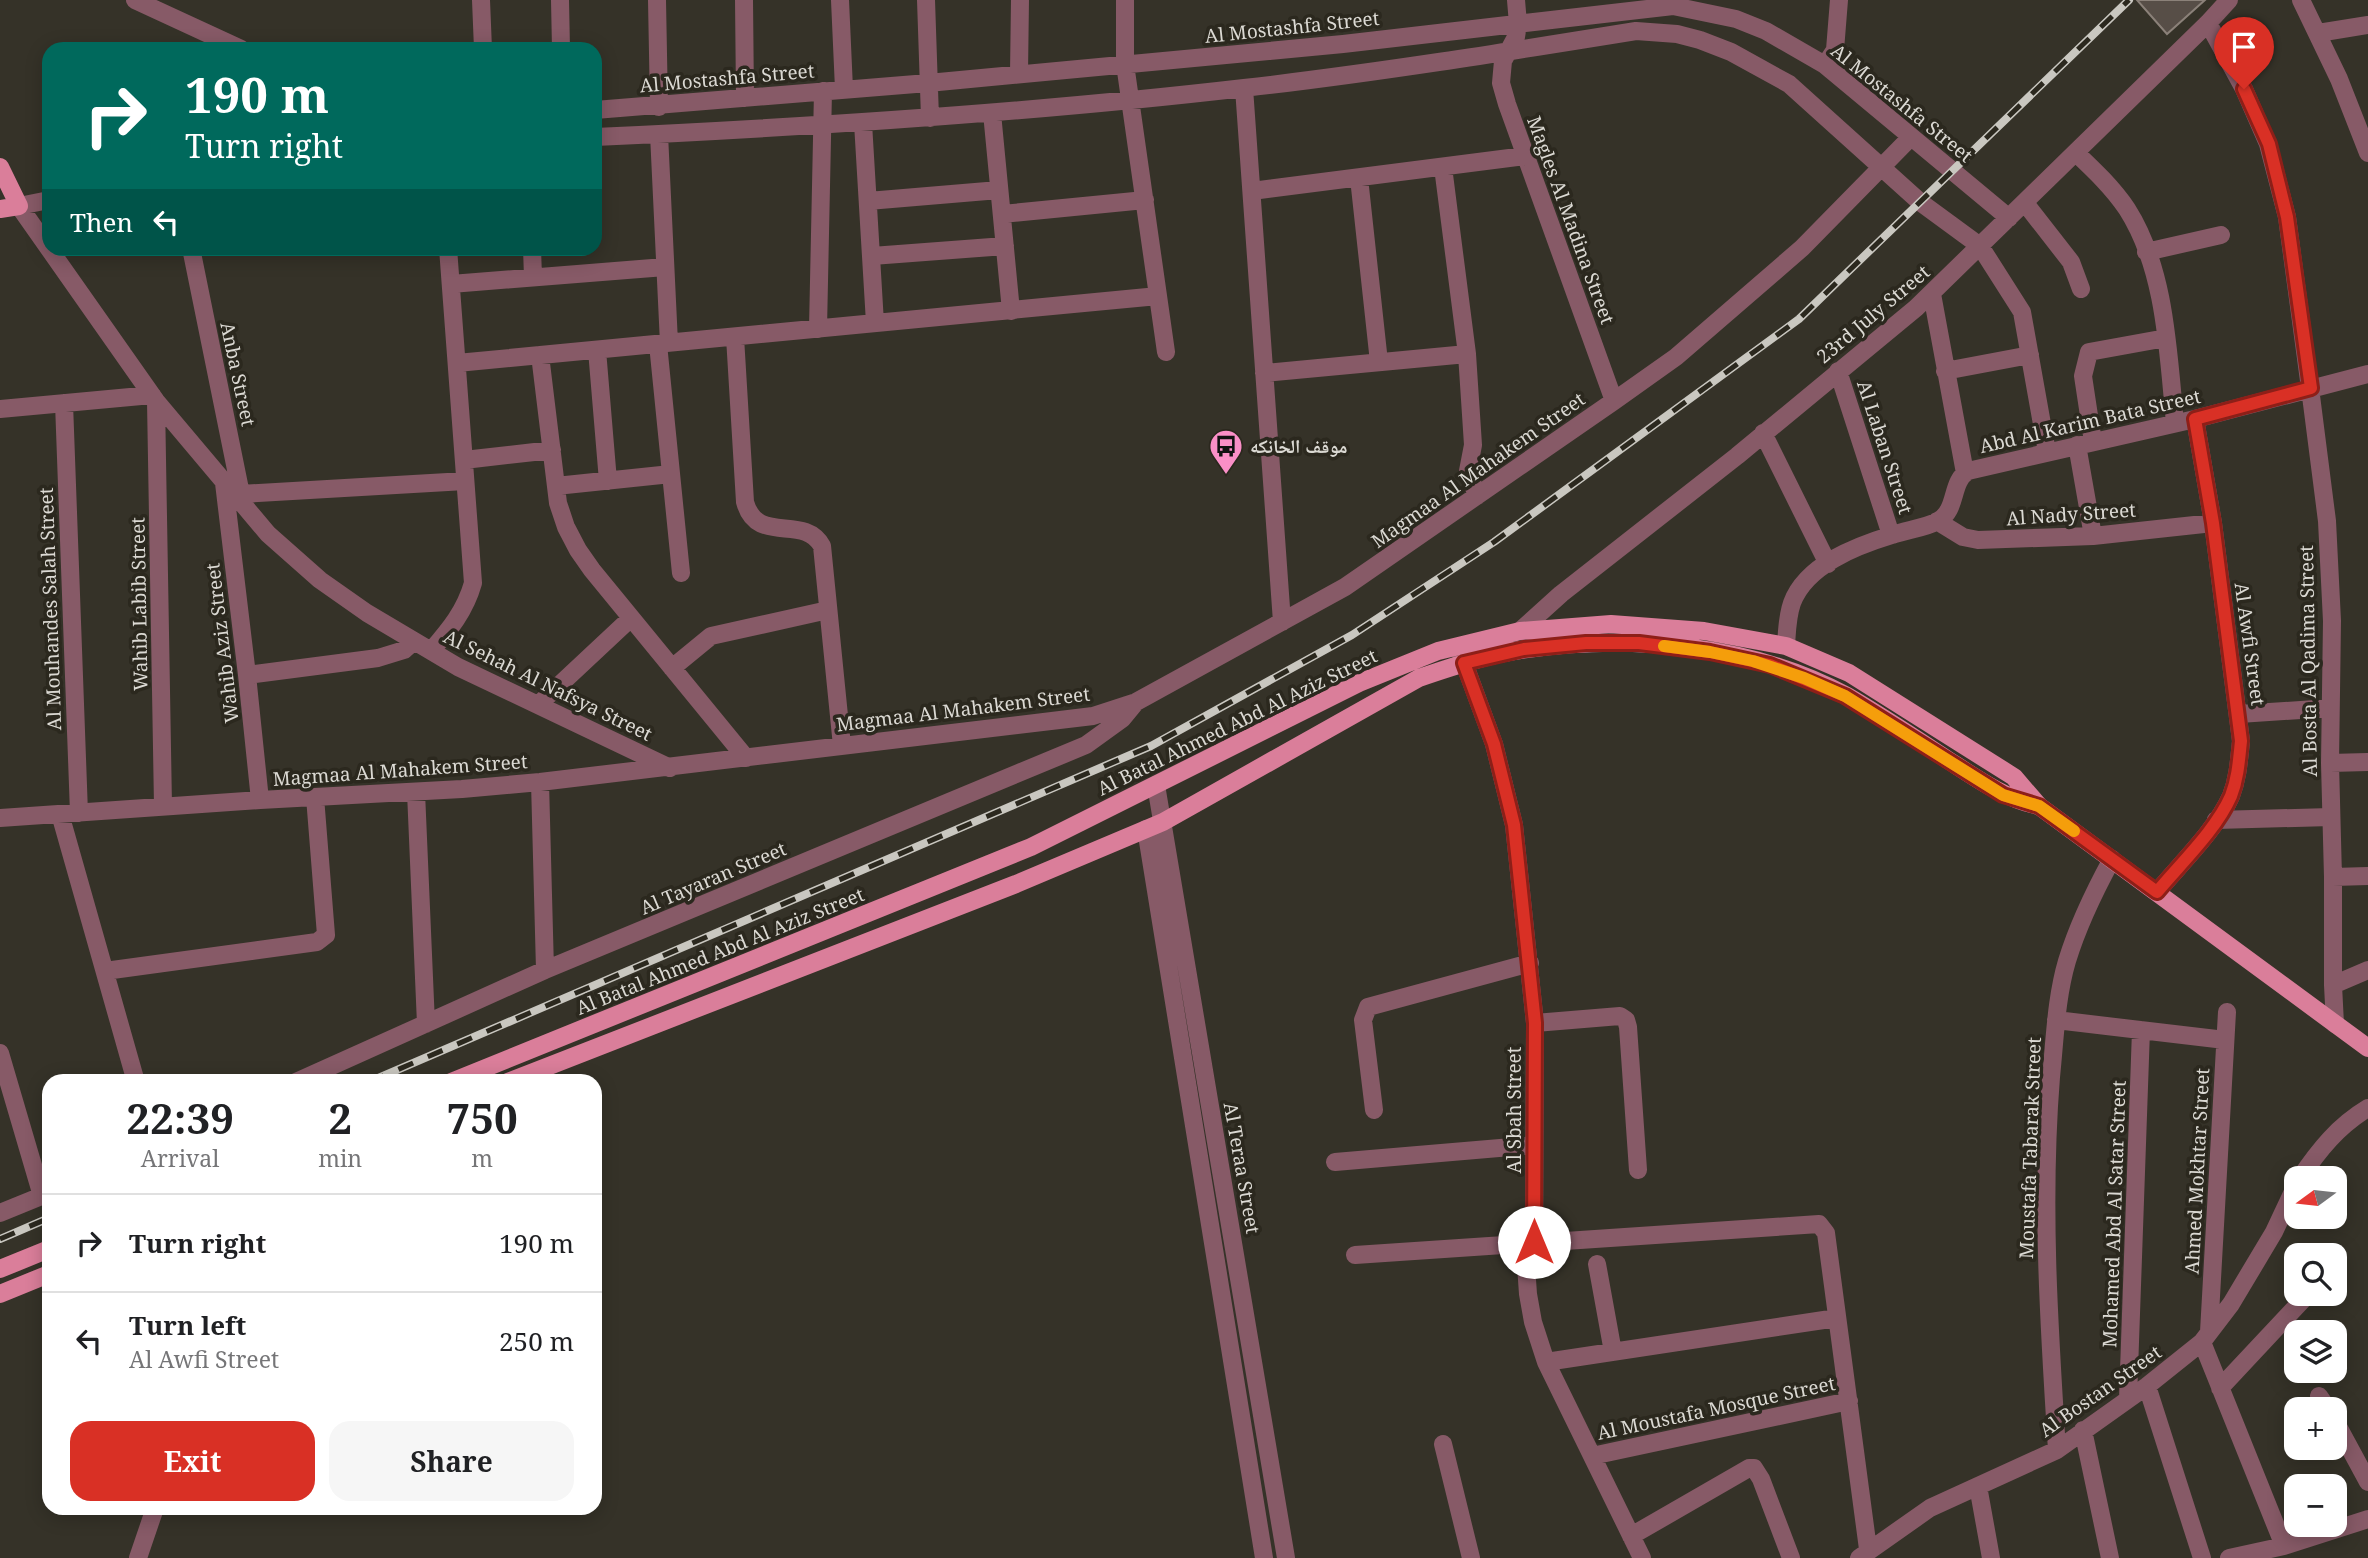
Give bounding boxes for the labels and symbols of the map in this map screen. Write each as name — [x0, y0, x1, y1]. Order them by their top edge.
street label: Al Mostashfa Street — [1203, 5, 1381, 49]
pin — [2214, 17, 2274, 89]
street label: Al Mostashfa Street — [1826, 38, 1979, 168]
street label: Al Mostashfa Street — [639, 57, 816, 99]
street label: Magles Al Madina Street — [1521, 112, 1621, 328]
street label: 23rd July Street — [1811, 259, 1935, 369]
street label: Anba Street — [214, 319, 262, 429]
street label: Al Laban Street — [1851, 377, 1919, 518]
street label: Abd Al Karim Bata Street — [1977, 383, 2203, 459]
street label: Magmaa Al Mahakem Street — [1366, 386, 1590, 554]
bus stop icon: موقف الخانكه — [1207, 427, 1245, 476]
place label: موقف الخانكه — [1250, 433, 1348, 459]
street label: Al Mouhandes Salah Street — [33, 487, 67, 731]
street label: Al Nady Street — [2005, 496, 2137, 531]
street label: Wahib Labib Street — [124, 517, 154, 691]
street label: Al Bosta Al Qadima Street — [2293, 545, 2323, 777]
street label: Wahib Aziz Street — [199, 561, 245, 724]
street label: Al Awfi Street — [2228, 581, 2272, 707]
street label: Al Sehah Al Nafsya Street — [439, 623, 657, 747]
street label: Al Batal Ahmed Abd Al Aziz Street — [1093, 643, 1382, 801]
street label: Magmaa Al Mahakem Street — [835, 681, 1092, 737]
street label: Magmaa Al Mahakem Street — [272, 748, 529, 792]
street label: Al Tayaran Street — [636, 835, 790, 921]
street label: Al Batal Ahmed Abd Al Aziz Street — [572, 881, 868, 1021]
street label: Moustafa Tabarak Street — [2013, 1036, 2047, 1259]
street label: Al Sbah Street — [1501, 1046, 1527, 1173]
street label: Ahmed Mokhtar Street — [2179, 1067, 2215, 1275]
street label: Mohamed Abd Al Satar Street — [2096, 1080, 2132, 1348]
street label: Al Teraa Street — [1218, 1100, 1266, 1236]
north arrow — [2284, 1166, 2347, 1228]
position arrow — [1497, 1205, 1571, 1279]
street label: Al Bostan Street — [2034, 1339, 2167, 1443]
street label: Al Moustafa Mosque Street — [1595, 1370, 1838, 1446]

